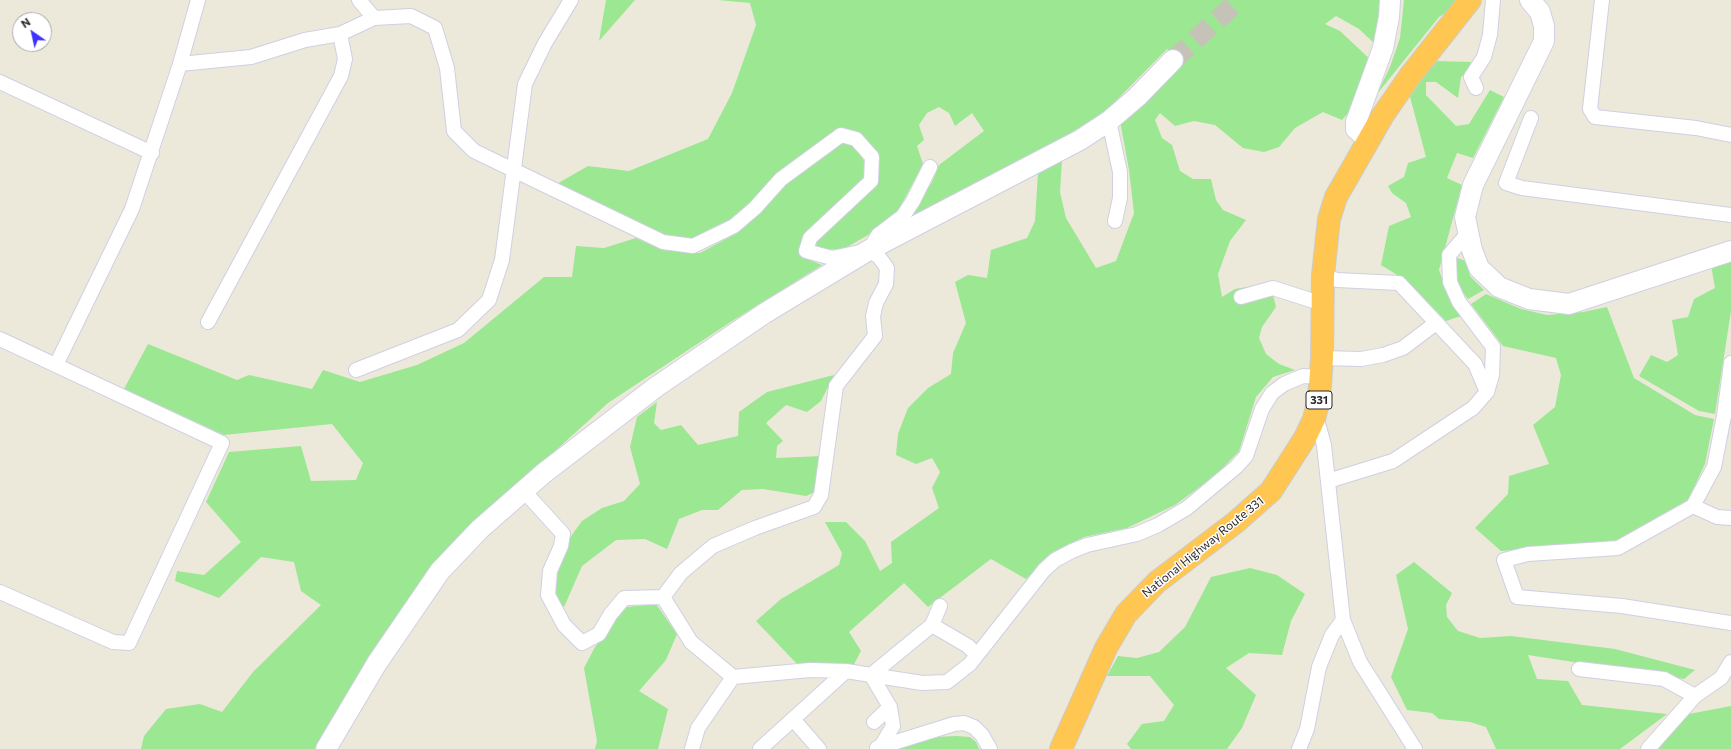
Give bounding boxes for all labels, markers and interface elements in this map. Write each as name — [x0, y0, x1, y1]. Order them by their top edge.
north arrow — [12, 12, 52, 52]
text: N — [19, 15, 33, 30]
road number: 331 — [1306, 391, 1332, 409]
street label: National Highway Route 331 — [1139, 494, 1267, 600]

